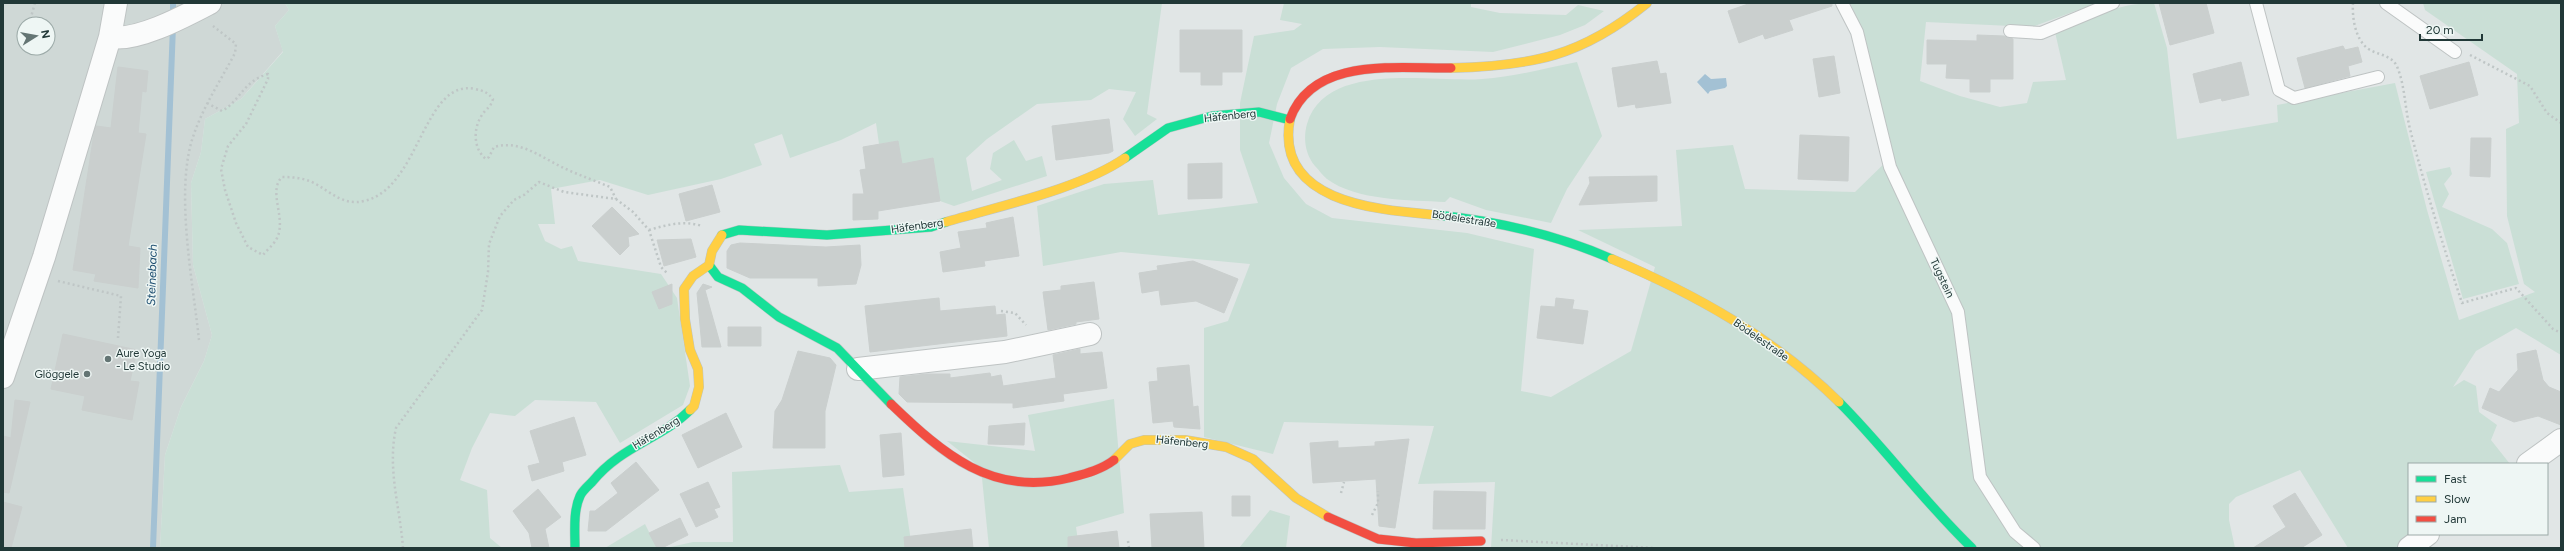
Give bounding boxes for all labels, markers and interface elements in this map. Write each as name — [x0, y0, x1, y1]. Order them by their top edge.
north arrow — [16, 16, 56, 56]
scale bar — [2420, 16, 2482, 42]
text: 20 m — [2426, 23, 2454, 37]
text: N — [38, 29, 53, 40]
street label: Häfenberg — [1203, 107, 1257, 125]
street label: Bödelestraße — [1431, 208, 1497, 230]
street label: Häfenberg — [890, 216, 944, 236]
water label: Steinebach — [144, 244, 160, 306]
street label: Tugstein — [1927, 256, 1957, 300]
street label: Bödelestraße — [1731, 316, 1791, 364]
place label: Aure Yoga - Le Studio — [116, 347, 170, 373]
marker: Aure Yoga - Le Studio — [103, 354, 113, 364]
place label: Glöggele — [34, 368, 79, 381]
marker: Glöggele — [82, 369, 92, 379]
street label: Häfenberg — [630, 414, 682, 452]
street label: Häfenberg — [1155, 433, 1209, 451]
legend — [2408, 463, 2548, 535]
text: Fast — [2444, 472, 2467, 486]
text: Slow — [2444, 492, 2471, 506]
text: Jam — [2444, 512, 2467, 526]

